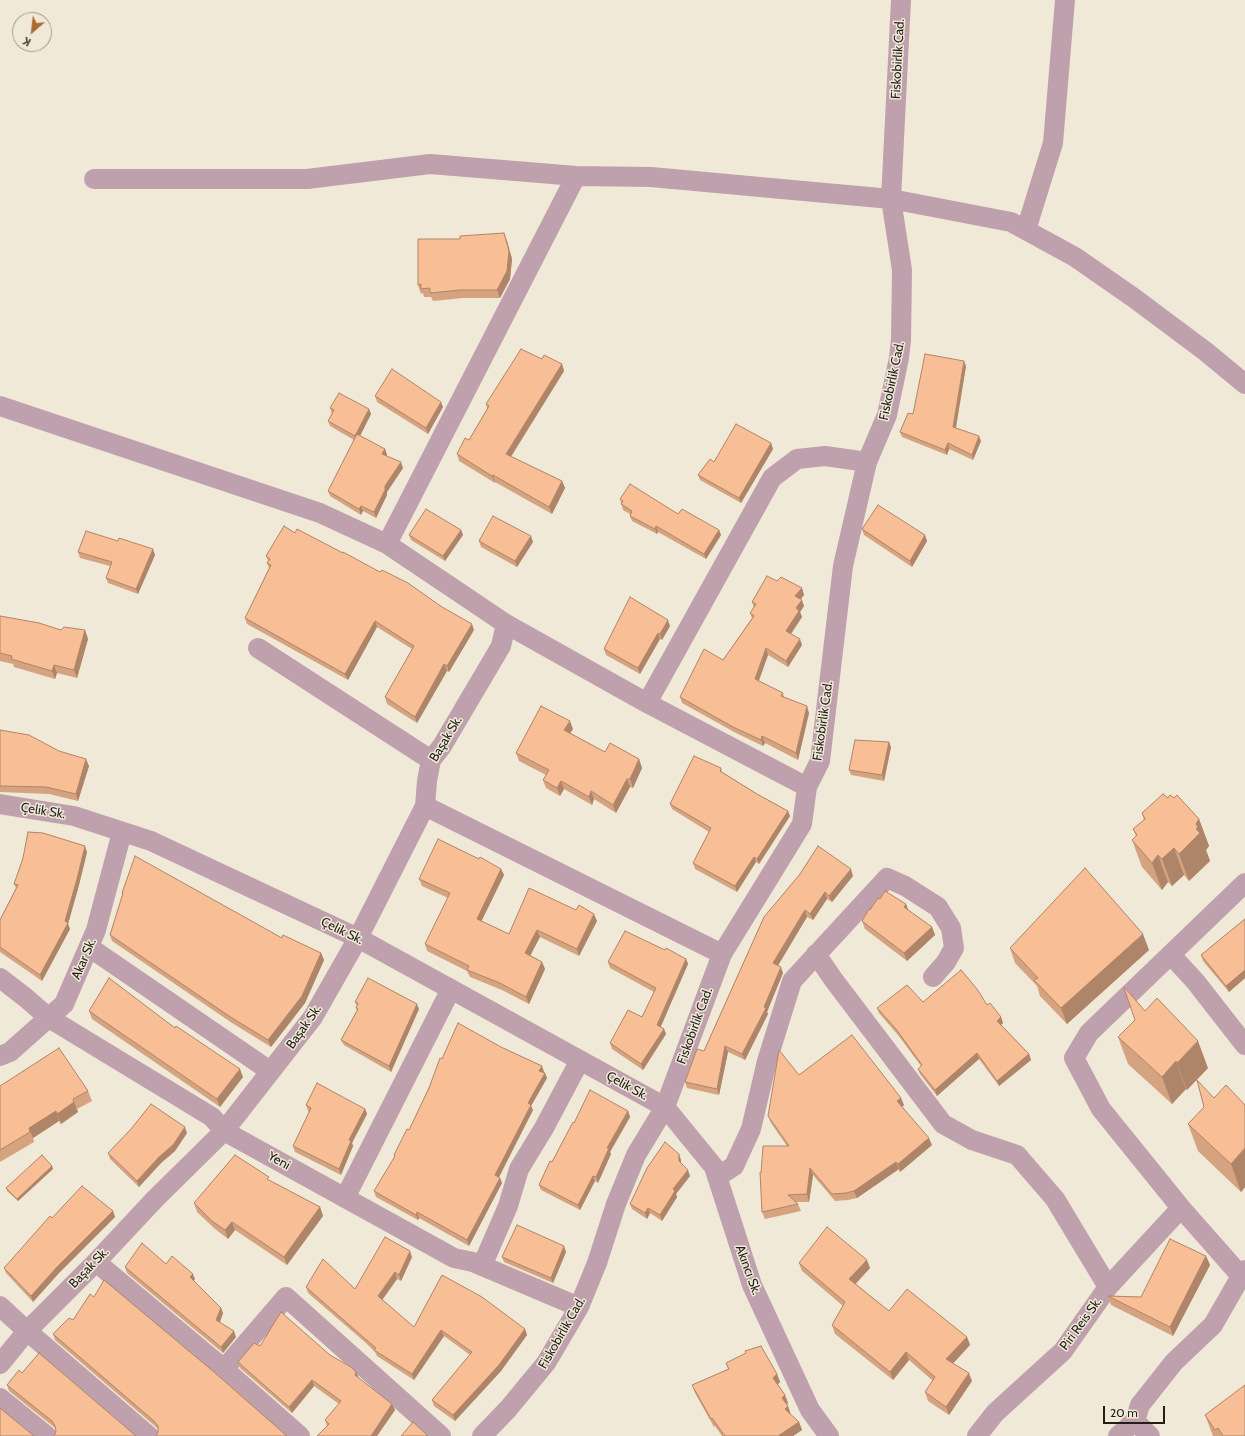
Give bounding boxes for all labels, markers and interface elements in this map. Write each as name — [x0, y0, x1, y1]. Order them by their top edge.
north arrow — [12, 12, 52, 52]
street label: Fiskobirlik Cad. — [888, 18, 908, 100]
text: K — [21, 34, 33, 50]
street label: Fiskobirlik Cad. — [876, 340, 908, 422]
street label: Fiskobirlik Cad. — [810, 680, 836, 762]
street label: Başak Sk. — [426, 713, 466, 765]
street label: Çelik Sk. — [20, 800, 66, 822]
street label: Çelik Sk. — [318, 914, 366, 948]
street label: Akar Sk. — [68, 936, 100, 982]
street label: Fiskobirlik Cad. — [674, 986, 716, 1066]
street label: Başak Sk. — [283, 1002, 325, 1052]
street label: Çelik Sk. — [603, 1068, 651, 1104]
street label: Yeni — [265, 1149, 293, 1173]
street label: Akıncı Sk. — [732, 1243, 764, 1297]
street label: Başak Sk. — [66, 1244, 112, 1292]
street label: Fiskobirlik Cad. — [535, 1294, 589, 1372]
street label: Piri Reis Sk. — [1057, 1295, 1105, 1353]
scale bar — [1105, 1398, 1167, 1424]
text: 20 m — [1110, 1405, 1138, 1420]

